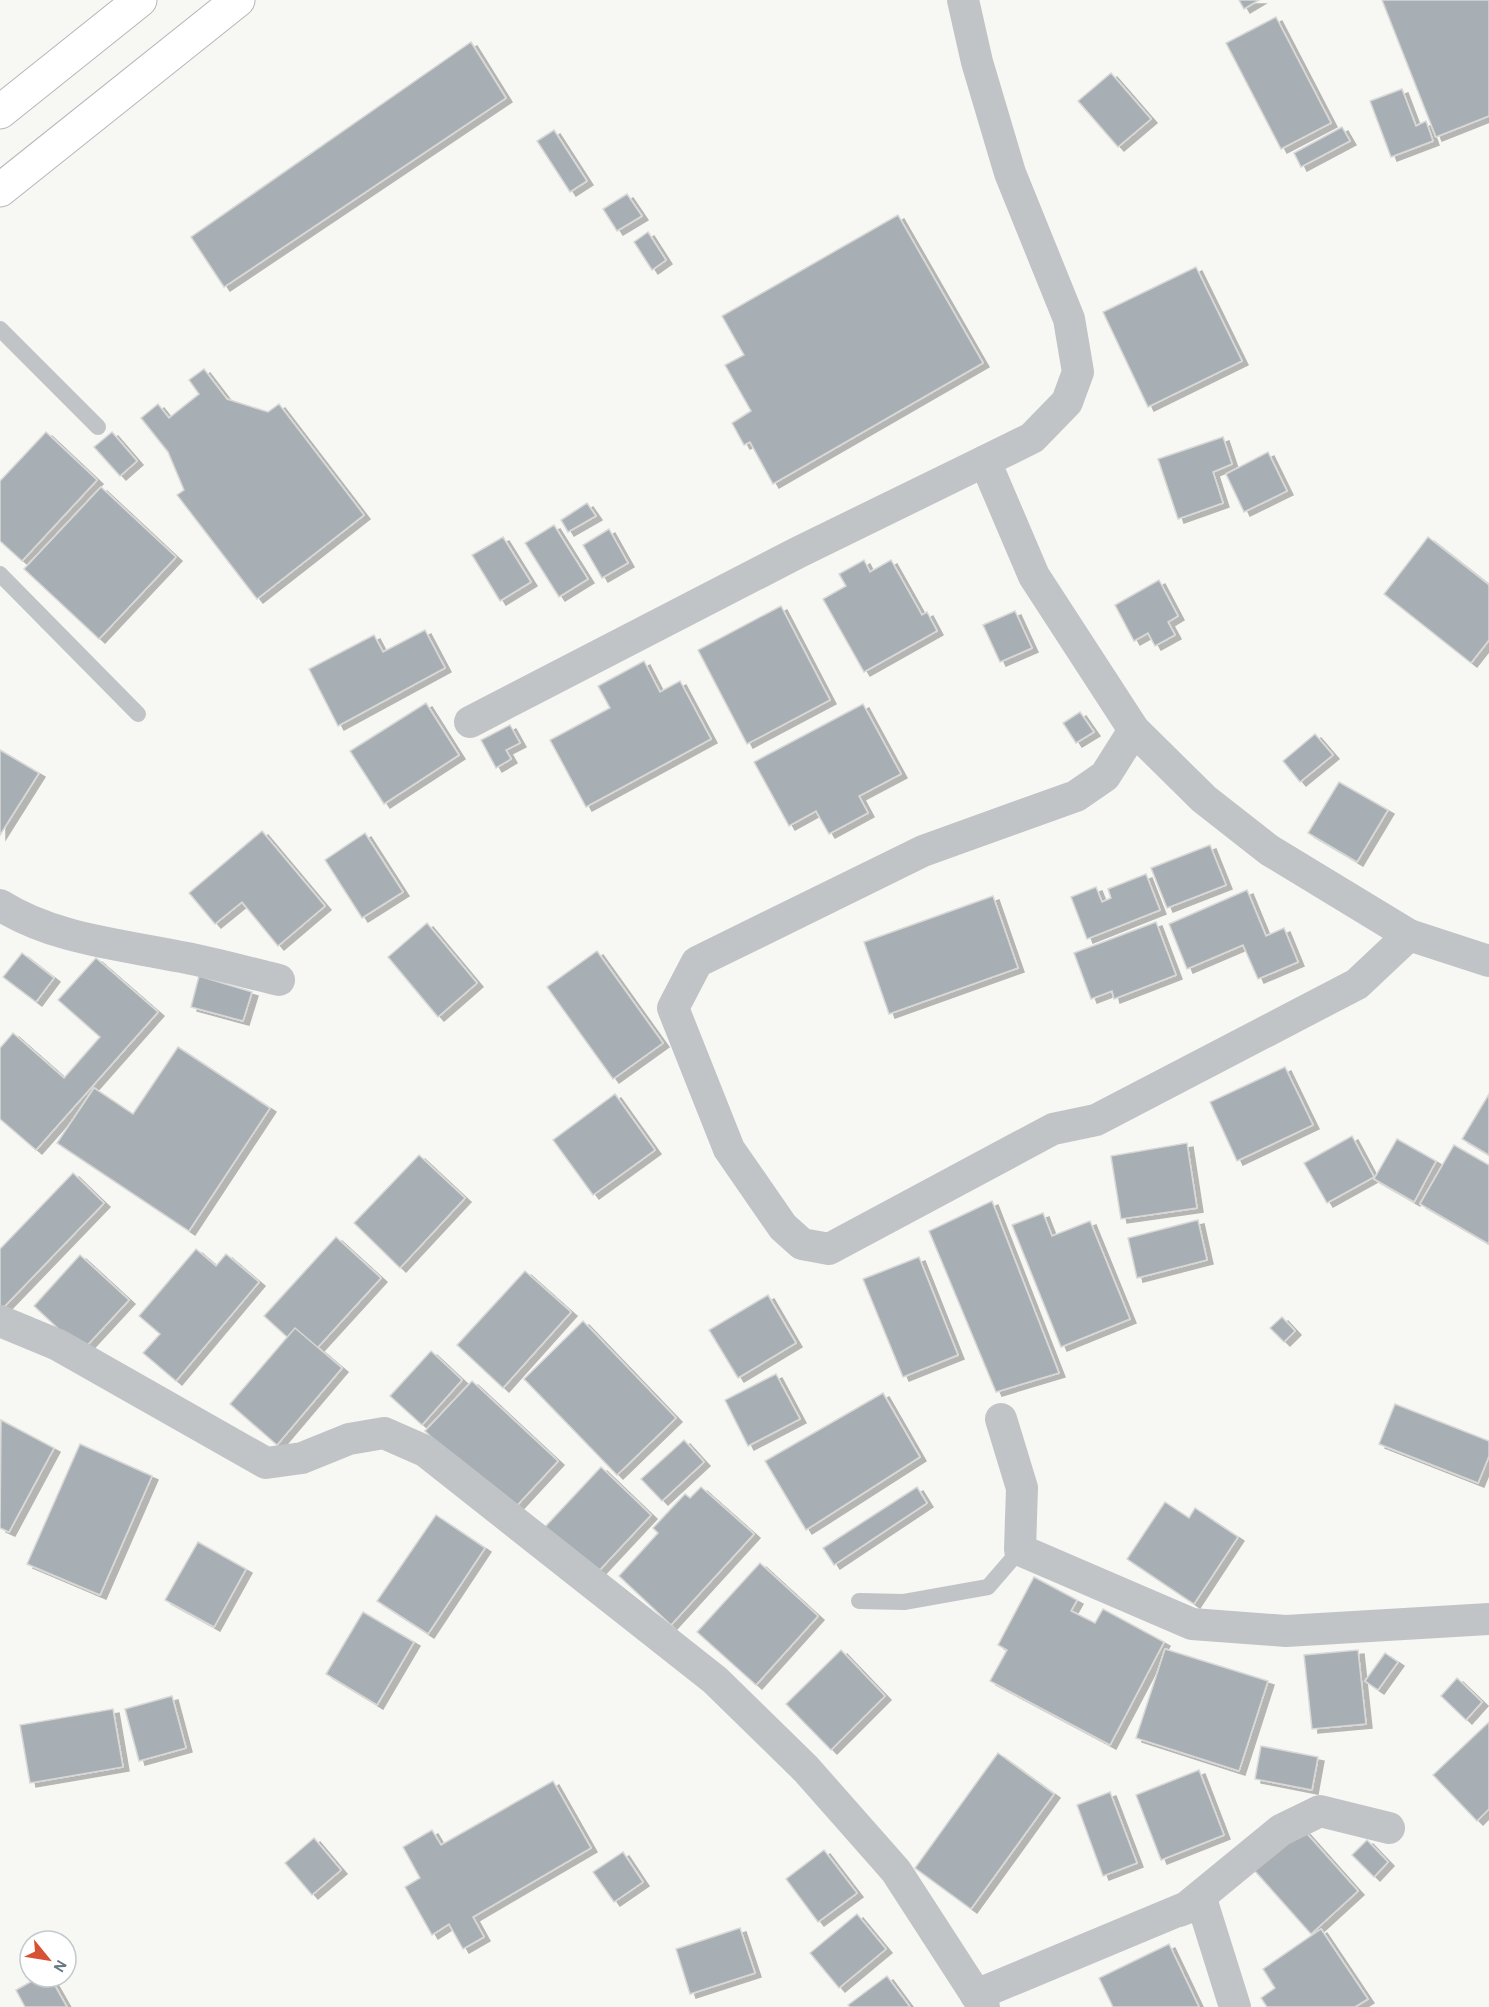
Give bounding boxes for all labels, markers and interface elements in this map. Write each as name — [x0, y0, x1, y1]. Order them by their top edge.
north arrow — [18, 1929, 78, 1989]
text: N — [50, 1957, 70, 1975]

